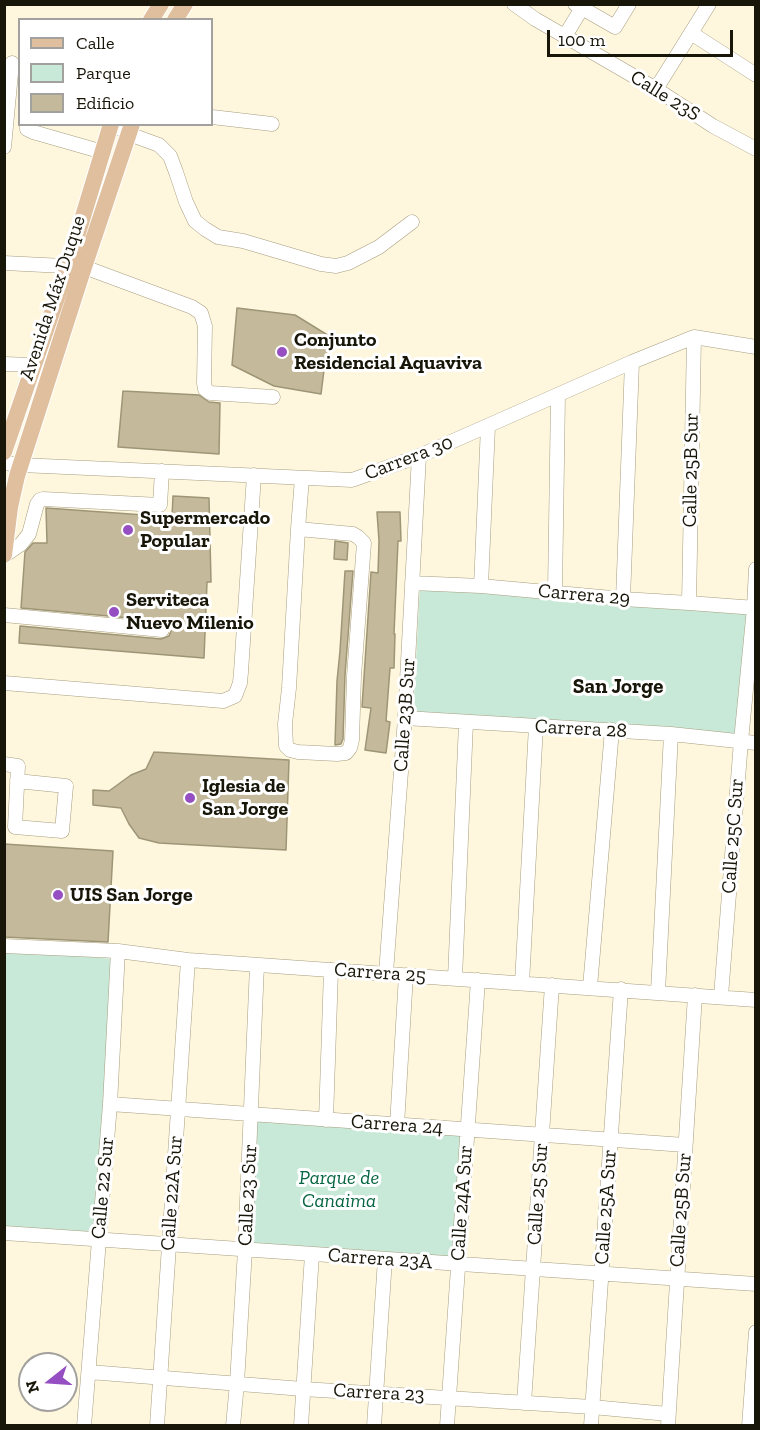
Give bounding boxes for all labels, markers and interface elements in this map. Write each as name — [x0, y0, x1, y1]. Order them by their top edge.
legend — [18, 18, 213, 126]
scale bar — [550, 18, 736, 56]
text: 100 m — [558, 29, 605, 51]
text: Calle — [76, 32, 114, 54]
text: Parque — [76, 62, 131, 84]
street label: Calle 23S — [626, 65, 704, 127]
text: Edificio — [76, 92, 134, 114]
street label: Avenida Máx Duque — [15, 212, 91, 384]
place label: Conjunto Residencial Aquaviva — [294, 328, 482, 375]
marker: Conjunto Residencial Aquaviva — [275, 345, 289, 359]
street label: Calle 25B Sur — [678, 412, 704, 528]
street label: Carrera 30 — [361, 430, 457, 486]
place label: Supermercado Popular — [140, 506, 270, 553]
marker: Supermercado Popular — [121, 523, 135, 537]
street label: Carrera 29 — [537, 579, 631, 611]
place label: Serviteca Nuevo Milenio — [126, 588, 254, 635]
marker: Serviteca Nuevo Milenio — [107, 605, 121, 619]
street label: Calle 23B Sur — [389, 657, 421, 773]
district label: San Jorge — [573, 674, 663, 700]
street label: Carrera 28 — [534, 715, 628, 743]
place label: Iglesia de San Jorge — [202, 774, 288, 821]
street label: Calle 25C Sur — [717, 778, 749, 894]
marker: Iglesia de San Jorge — [183, 791, 197, 805]
place label: UIS San Jorge — [70, 883, 193, 907]
marker: UIS San Jorge — [51, 888, 65, 902]
street label: Carrera 25 — [333, 958, 427, 988]
street label: Carrera 24 — [350, 1110, 444, 1140]
street label: Calle 22A Sur — [156, 1135, 188, 1251]
street label: Calle 22 Sur — [87, 1136, 119, 1240]
street label: Calle 25 Sur — [522, 1142, 554, 1246]
street label: Calle 23 Sur — [233, 1143, 263, 1247]
street label: Calle 24A Sur — [446, 1144, 478, 1262]
street label: Calle 25A Sur — [590, 1149, 622, 1265]
street label: Calle 25B Sur — [665, 1152, 697, 1268]
park label: Parque de Canaima — [299, 1166, 379, 1213]
street label: Carrera 23A — [327, 1243, 433, 1275]
north arrow — [18, 1352, 78, 1412]
text: N — [21, 1378, 43, 1395]
street label: Carrera 23 — [333, 1379, 425, 1407]

